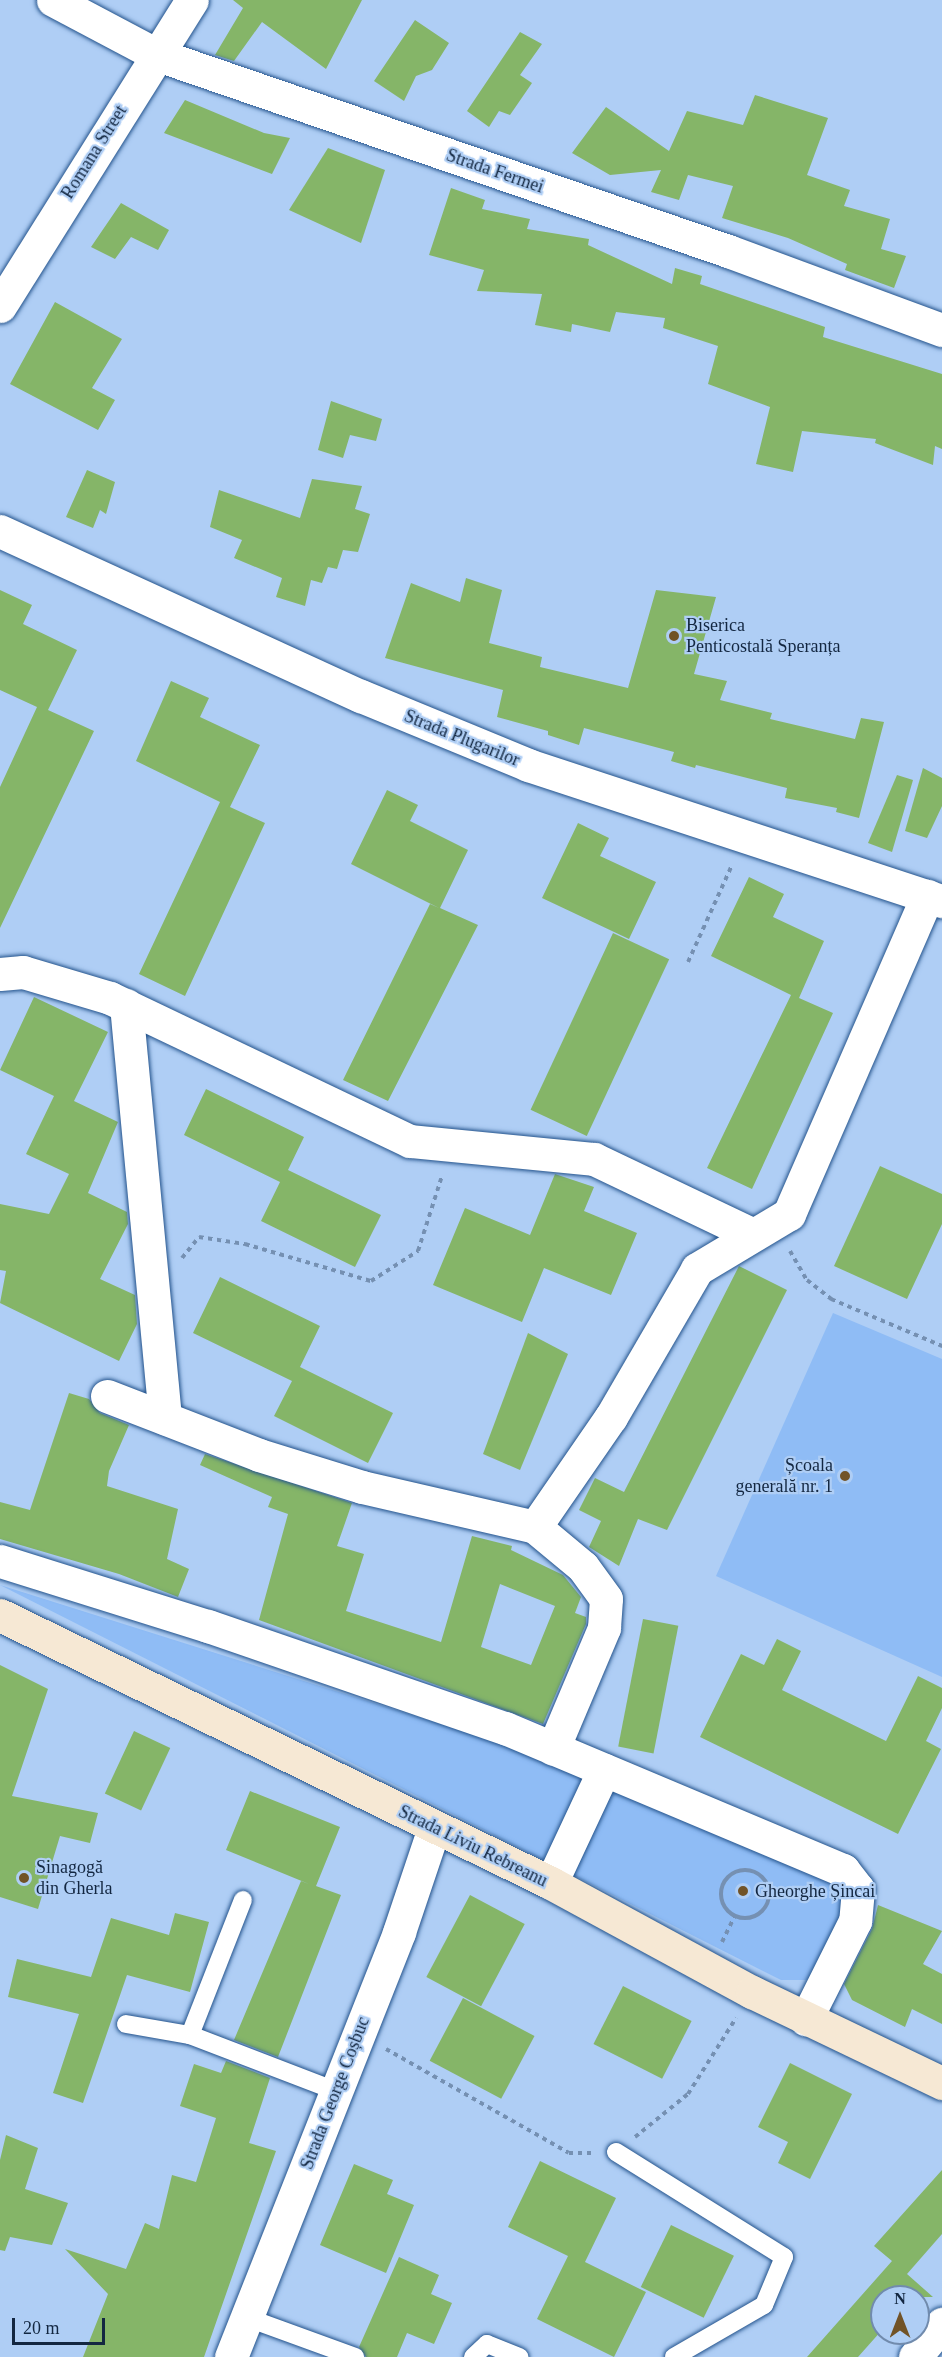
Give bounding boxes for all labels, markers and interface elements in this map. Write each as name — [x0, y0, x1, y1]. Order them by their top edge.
street label: Romana Street — [57, 101, 131, 203]
street label: Strada Fermei — [444, 144, 546, 198]
place label: Biserica Penticostală Speranța — [686, 615, 840, 658]
marker: Biserica Penticostală Speranța — [667, 629, 681, 643]
street label: Strada Plugarilor — [401, 705, 523, 771]
place label: Școala generală nr. 1 — [736, 1455, 833, 1498]
marker: Școala generală nr. 1 — [838, 1469, 852, 1483]
street label: Strada Liviu Rebreanu — [395, 1801, 551, 1891]
place label: Sinagogă din Gherla — [36, 1857, 112, 1900]
marker: Sinagogă din Gherla — [17, 1871, 31, 1885]
place label: Gheorghe Șincai — [755, 1880, 875, 1902]
marker: Gheorghe Șincai — [736, 1884, 750, 1898]
street label: Strada George Coșbuc — [296, 2014, 374, 2172]
north arrow — [870, 2285, 930, 2345]
text: N — [894, 2290, 906, 2307]
scale bar — [15, 2306, 108, 2344]
text: 20 m — [23, 2318, 60, 2338]

